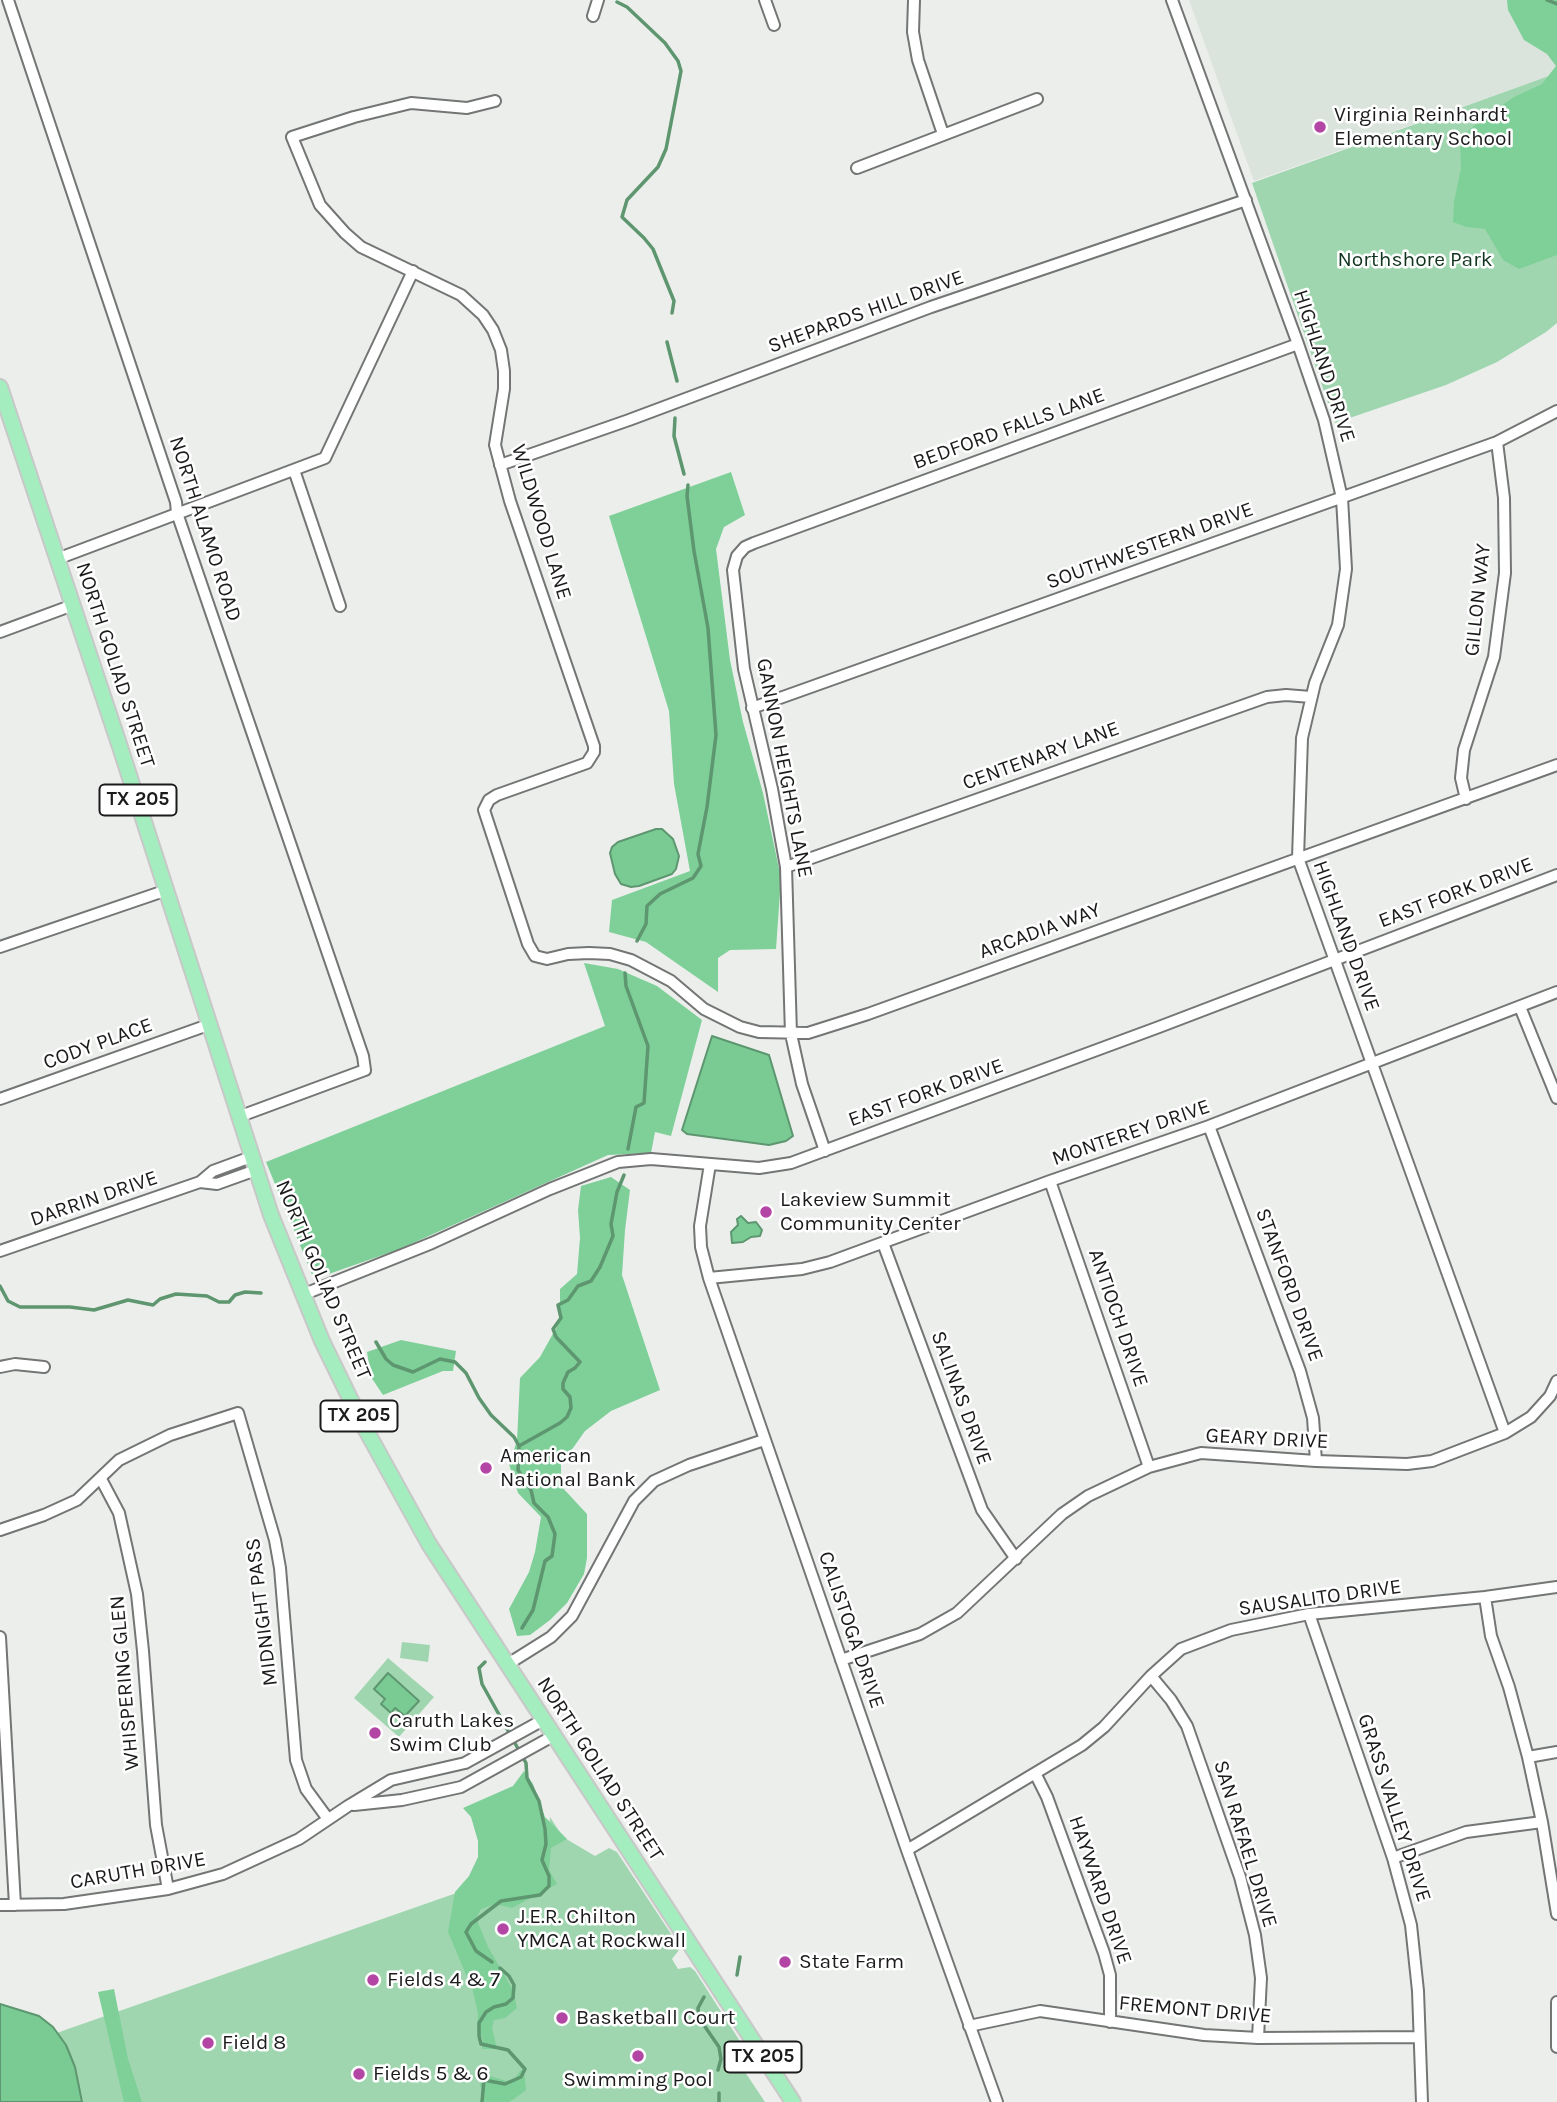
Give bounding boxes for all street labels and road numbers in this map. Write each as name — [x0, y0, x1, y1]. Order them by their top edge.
street label: SHEPARDS HILL DRIVE — [765, 265, 967, 359]
street label: HIGHLAND DRIVE — [1287, 287, 1361, 445]
street label: BEDFORD FALLS LANE — [910, 383, 1108, 475]
street label: NORTH ALAMO ROAD — [163, 433, 247, 625]
street label: WILDWOOD LANE — [505, 441, 577, 603]
street label: SOUTHWESTERN DRIVE — [1043, 497, 1257, 595]
street label: GILLON WAY — [1460, 542, 1496, 658]
street label: NORTH GOLIAD STREET — [70, 559, 160, 771]
street label: GANNON HEIGHTS LANE — [750, 656, 818, 880]
street label: CENTENARY LANE — [959, 716, 1123, 796]
road number: TX 205 — [100, 785, 176, 816]
street label: EAST FORK DRIVE — [1375, 852, 1537, 934]
street label: HIGHLAND DRIVE — [1307, 857, 1385, 1015]
street label: ARCADIA WAY — [976, 897, 1104, 965]
street label: CODY PLACE — [40, 1013, 156, 1075]
street label: EAST FORK DRIVE — [845, 1053, 1007, 1133]
street label: MONTEREY DRIVE — [1049, 1094, 1213, 1172]
street label: DARRIN DRIVE — [27, 1165, 161, 1233]
street label: NORTH GOLIAD STREET — [270, 1176, 376, 1384]
street label: STANFORD DRIVE — [1250, 1205, 1328, 1365]
street label: ANTIOCH DRIVE — [1083, 1246, 1153, 1390]
street label: SALINAS DRIVE — [925, 1328, 997, 1468]
road number: TX 205 — [320, 1400, 398, 1432]
street label: GEARY DRIVE — [1205, 1423, 1329, 1455]
street label: MIDNIGHT PASS — [240, 1536, 284, 1688]
street label: CALISTOGA DRIVE — [812, 1548, 890, 1712]
street label: SAUSALITO DRIVE — [1237, 1574, 1403, 1622]
street label: WHISPERING GLEN — [105, 1594, 145, 1772]
street label: NORTH GOLIAD STREET — [531, 1672, 669, 1866]
street label: GRASS VALLEY DRIVE — [1352, 1711, 1436, 1905]
street label: SAN RAFAEL DRIVE — [1208, 1757, 1282, 1931]
street label: HAYWARD DRIVE — [1063, 1813, 1137, 1967]
street label: CARUTH DRIVE — [68, 1847, 208, 1895]
street label: FREMONT DRIVE — [1118, 1991, 1272, 2029]
road number: TX 205 — [724, 2041, 802, 2072]

